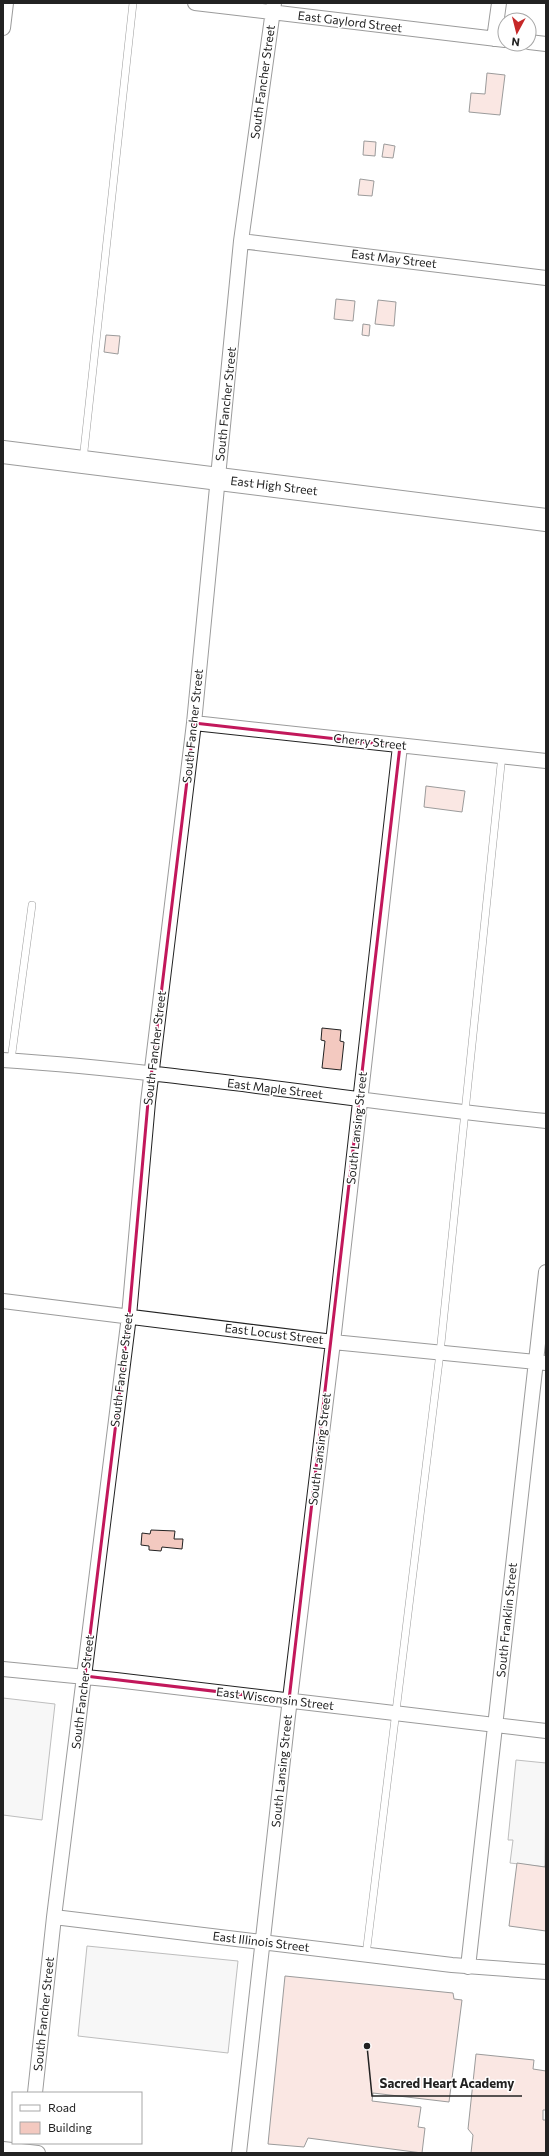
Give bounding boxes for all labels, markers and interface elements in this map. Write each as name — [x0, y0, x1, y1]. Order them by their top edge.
street label: East Gaylord Street — [297, 8, 403, 34]
north arrow — [497, 12, 537, 52]
street label: South Fancher Street — [247, 24, 277, 140]
text: N — [511, 35, 521, 49]
street label: East May Street — [351, 246, 438, 270]
street label: South Fancher Street — [212, 346, 238, 462]
street label: East High Street — [230, 473, 319, 497]
street label: South Fancher Street — [179, 668, 205, 784]
street label: Cherry Street — [333, 730, 407, 752]
street label: South Fancher Street — [140, 990, 168, 1106]
street label: South Lansing Street — [343, 1071, 369, 1185]
street label: East Maple Street — [226, 1075, 324, 1101]
street label: South Fancher Street — [107, 1312, 135, 1428]
street label: East Locust Street — [224, 1320, 324, 1346]
street label: South Lansing Street — [305, 1392, 333, 1506]
street label: South Franklin Street — [493, 1562, 519, 1678]
street label: South Fancher Street — [68, 1634, 96, 1750]
street label: East Wisconsin Street — [215, 1684, 335, 1712]
street label: South Lansing Street — [268, 1714, 294, 1828]
street label: East Illinois Street — [212, 1928, 310, 1954]
street label: South Fancher Street — [30, 1956, 56, 2072]
callout: Sacred Heart Academy — [372, 2071, 522, 2096]
text: Sacred Heart Academy — [380, 2075, 514, 2091]
legend — [12, 2092, 142, 2144]
text: Road — [48, 2100, 76, 2114]
text: Building — [48, 2120, 92, 2134]

